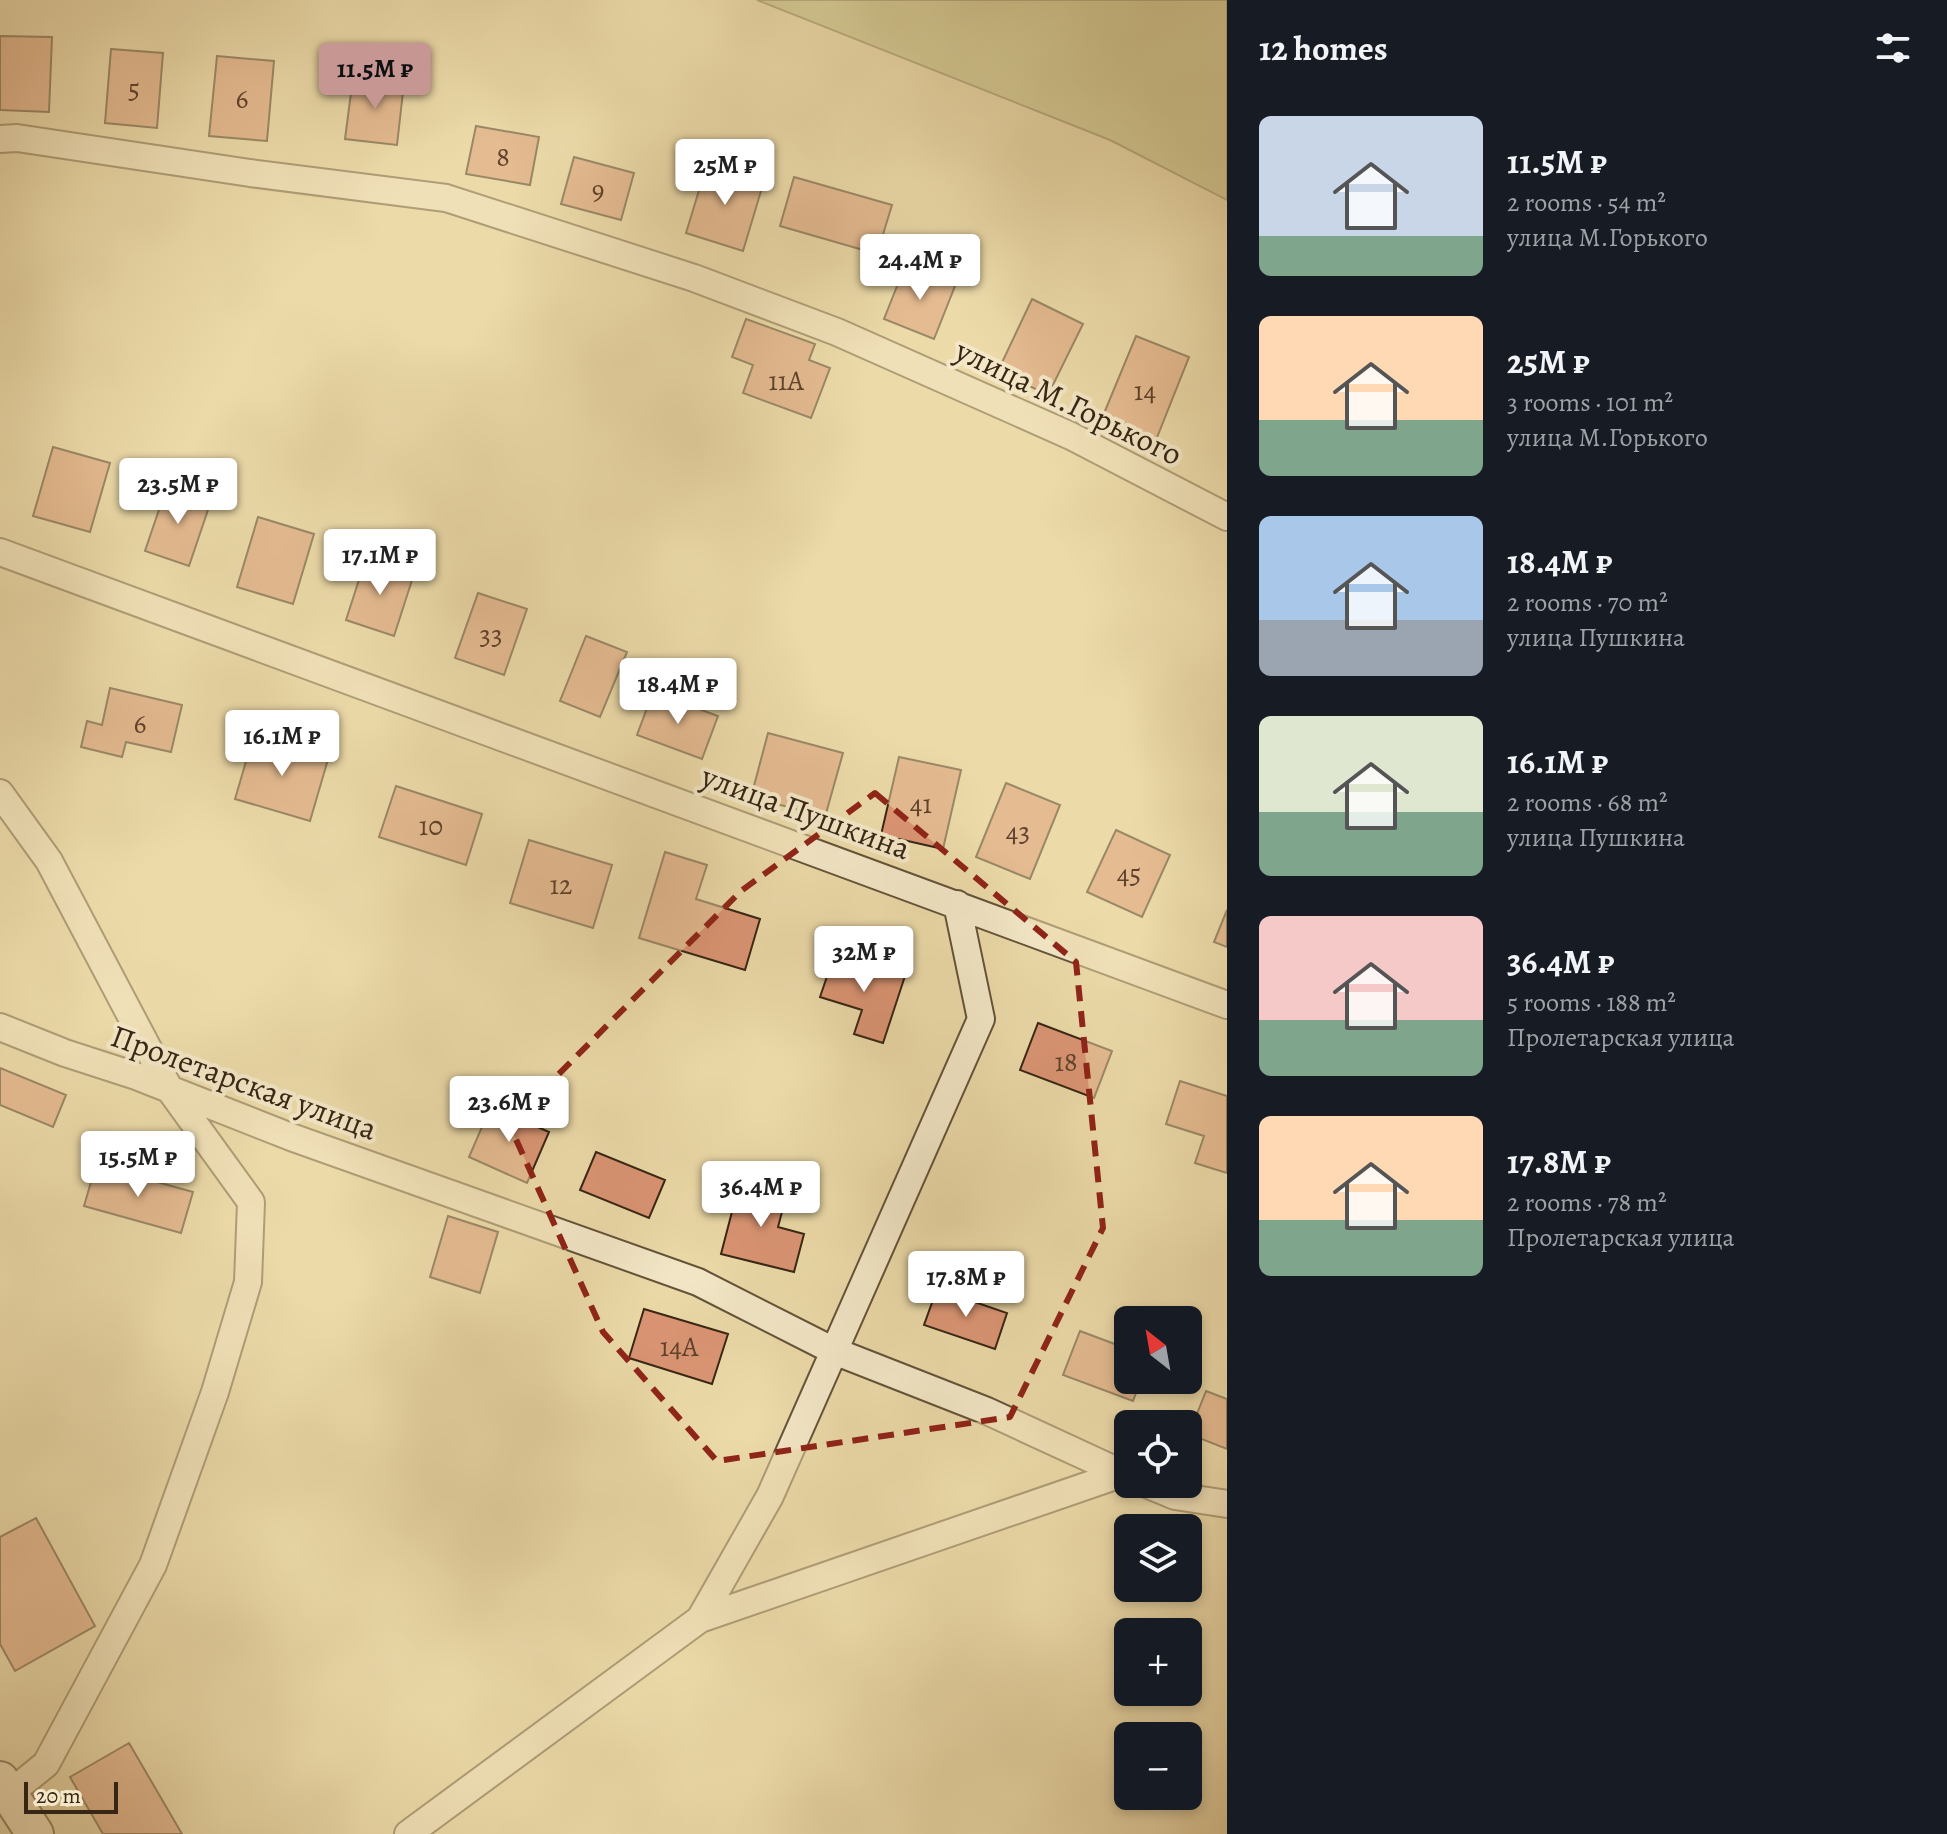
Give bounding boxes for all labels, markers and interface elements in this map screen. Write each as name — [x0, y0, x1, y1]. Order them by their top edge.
text: 12 homes — [1259, 25, 1388, 72]
icon: filters — [1871, 26, 1915, 70]
pin: 11.5M ₽ — [301, 43, 449, 111]
text: 11.5M ₽ — [337, 51, 413, 86]
house number: 5 — [128, 70, 140, 108]
house number: 6 — [236, 80, 249, 118]
house number: 8 — [496, 138, 510, 176]
text: 11.5M ₽ — [1507, 138, 1607, 185]
pin: 25M ₽ — [669, 139, 781, 207]
text: 25M ₽ — [693, 147, 757, 182]
icon: home — [1323, 148, 1419, 244]
house number: 9 — [592, 171, 604, 209]
text: 2 rooms · 54 m² — [1507, 185, 1666, 220]
text: улица М.Горького — [1507, 220, 1708, 255]
pin: 24.4M ₽ — [846, 234, 994, 302]
text: 24.4M ₽ — [878, 242, 962, 277]
street label: улица М.Горького — [947, 328, 1190, 476]
text: 25M ₽ — [1507, 338, 1590, 385]
icon: home — [1323, 348, 1419, 444]
house number: 11А — [768, 362, 804, 400]
house number: 14 — [1134, 372, 1156, 410]
text: 3 rooms · 101 m² — [1507, 385, 1673, 420]
text: улица М.Горького — [1507, 420, 1708, 455]
pin: 23.5M ₽ — [104, 458, 252, 526]
text: 23.5M ₽ — [137, 466, 219, 501]
pin: 17.1M ₽ — [306, 529, 454, 597]
text: 17.1M ₽ — [342, 537, 418, 572]
text: 18.4M ₽ — [1507, 538, 1613, 585]
icon: home — [1323, 548, 1419, 644]
text: 2 rooms · 70 m² — [1507, 585, 1668, 620]
house number: 33 — [479, 616, 503, 654]
text: улица Пушкина — [1507, 620, 1685, 655]
pin: 18.4M ₽ — [604, 658, 752, 726]
text: 18.4M ₽ — [638, 666, 718, 701]
house number: 6 — [134, 705, 147, 743]
pin: 16.1M ₽ — [208, 710, 356, 778]
text: 16.1M ₽ — [243, 718, 321, 753]
text: 16.1M ₽ — [1507, 738, 1608, 785]
icon: home — [1323, 748, 1419, 844]
street label: улица Пушкина — [695, 753, 917, 870]
house number: 41 — [910, 785, 932, 823]
text: 2 rooms · 68 m² — [1507, 785, 1668, 820]
house number: 10 — [419, 807, 443, 845]
house number: 43 — [1006, 813, 1030, 851]
text: улица Пушкина — [1507, 820, 1685, 855]
house number: 45 — [1117, 855, 1141, 893]
house number: 12 — [550, 866, 572, 904]
pin: 32M ₽ — [808, 926, 920, 994]
text: 32M ₽ — [832, 934, 896, 969]
text: 36.4M ₽ — [1507, 938, 1615, 985]
icon: home — [1323, 948, 1419, 1044]
text: 5 rooms · 188 m² — [1507, 985, 1676, 1020]
street label: Пролетарская улица — [105, 1013, 383, 1151]
text: Пролетарская улица — [1507, 1020, 1735, 1055]
house number: 18 — [1054, 1043, 1078, 1081]
pin: 23.6M ₽ — [435, 1076, 583, 1144]
text: 23.6M ₽ — [468, 1084, 550, 1119]
pin: 15.5M ₽ — [64, 1131, 212, 1199]
text: 17.8M ₽ — [1507, 1138, 1611, 1185]
text: 15.5M ₽ — [99, 1139, 177, 1174]
icon: home — [1323, 1148, 1419, 1244]
pin: 36.4M ₽ — [687, 1161, 835, 1229]
text: 36.4M ₽ — [720, 1169, 802, 1204]
text: 2 rooms · 78 m² — [1507, 1185, 1666, 1220]
text: Пролетарская улица — [1507, 1220, 1735, 1255]
pin: 17.8M ₽ — [892, 1251, 1040, 1319]
text: 17.8M ₽ — [926, 1259, 1006, 1294]
north arrow — [1114, 1306, 1202, 1394]
map controls — [1114, 1306, 1202, 1810]
house number: 14А — [660, 1328, 699, 1366]
button: locate — [1114, 1410, 1202, 1498]
button: layers — [1114, 1514, 1202, 1602]
button: + — [1114, 1618, 1202, 1706]
button: − — [1114, 1722, 1202, 1810]
scale bar — [24, 1778, 118, 1814]
text: 20 m — [36, 1781, 81, 1811]

